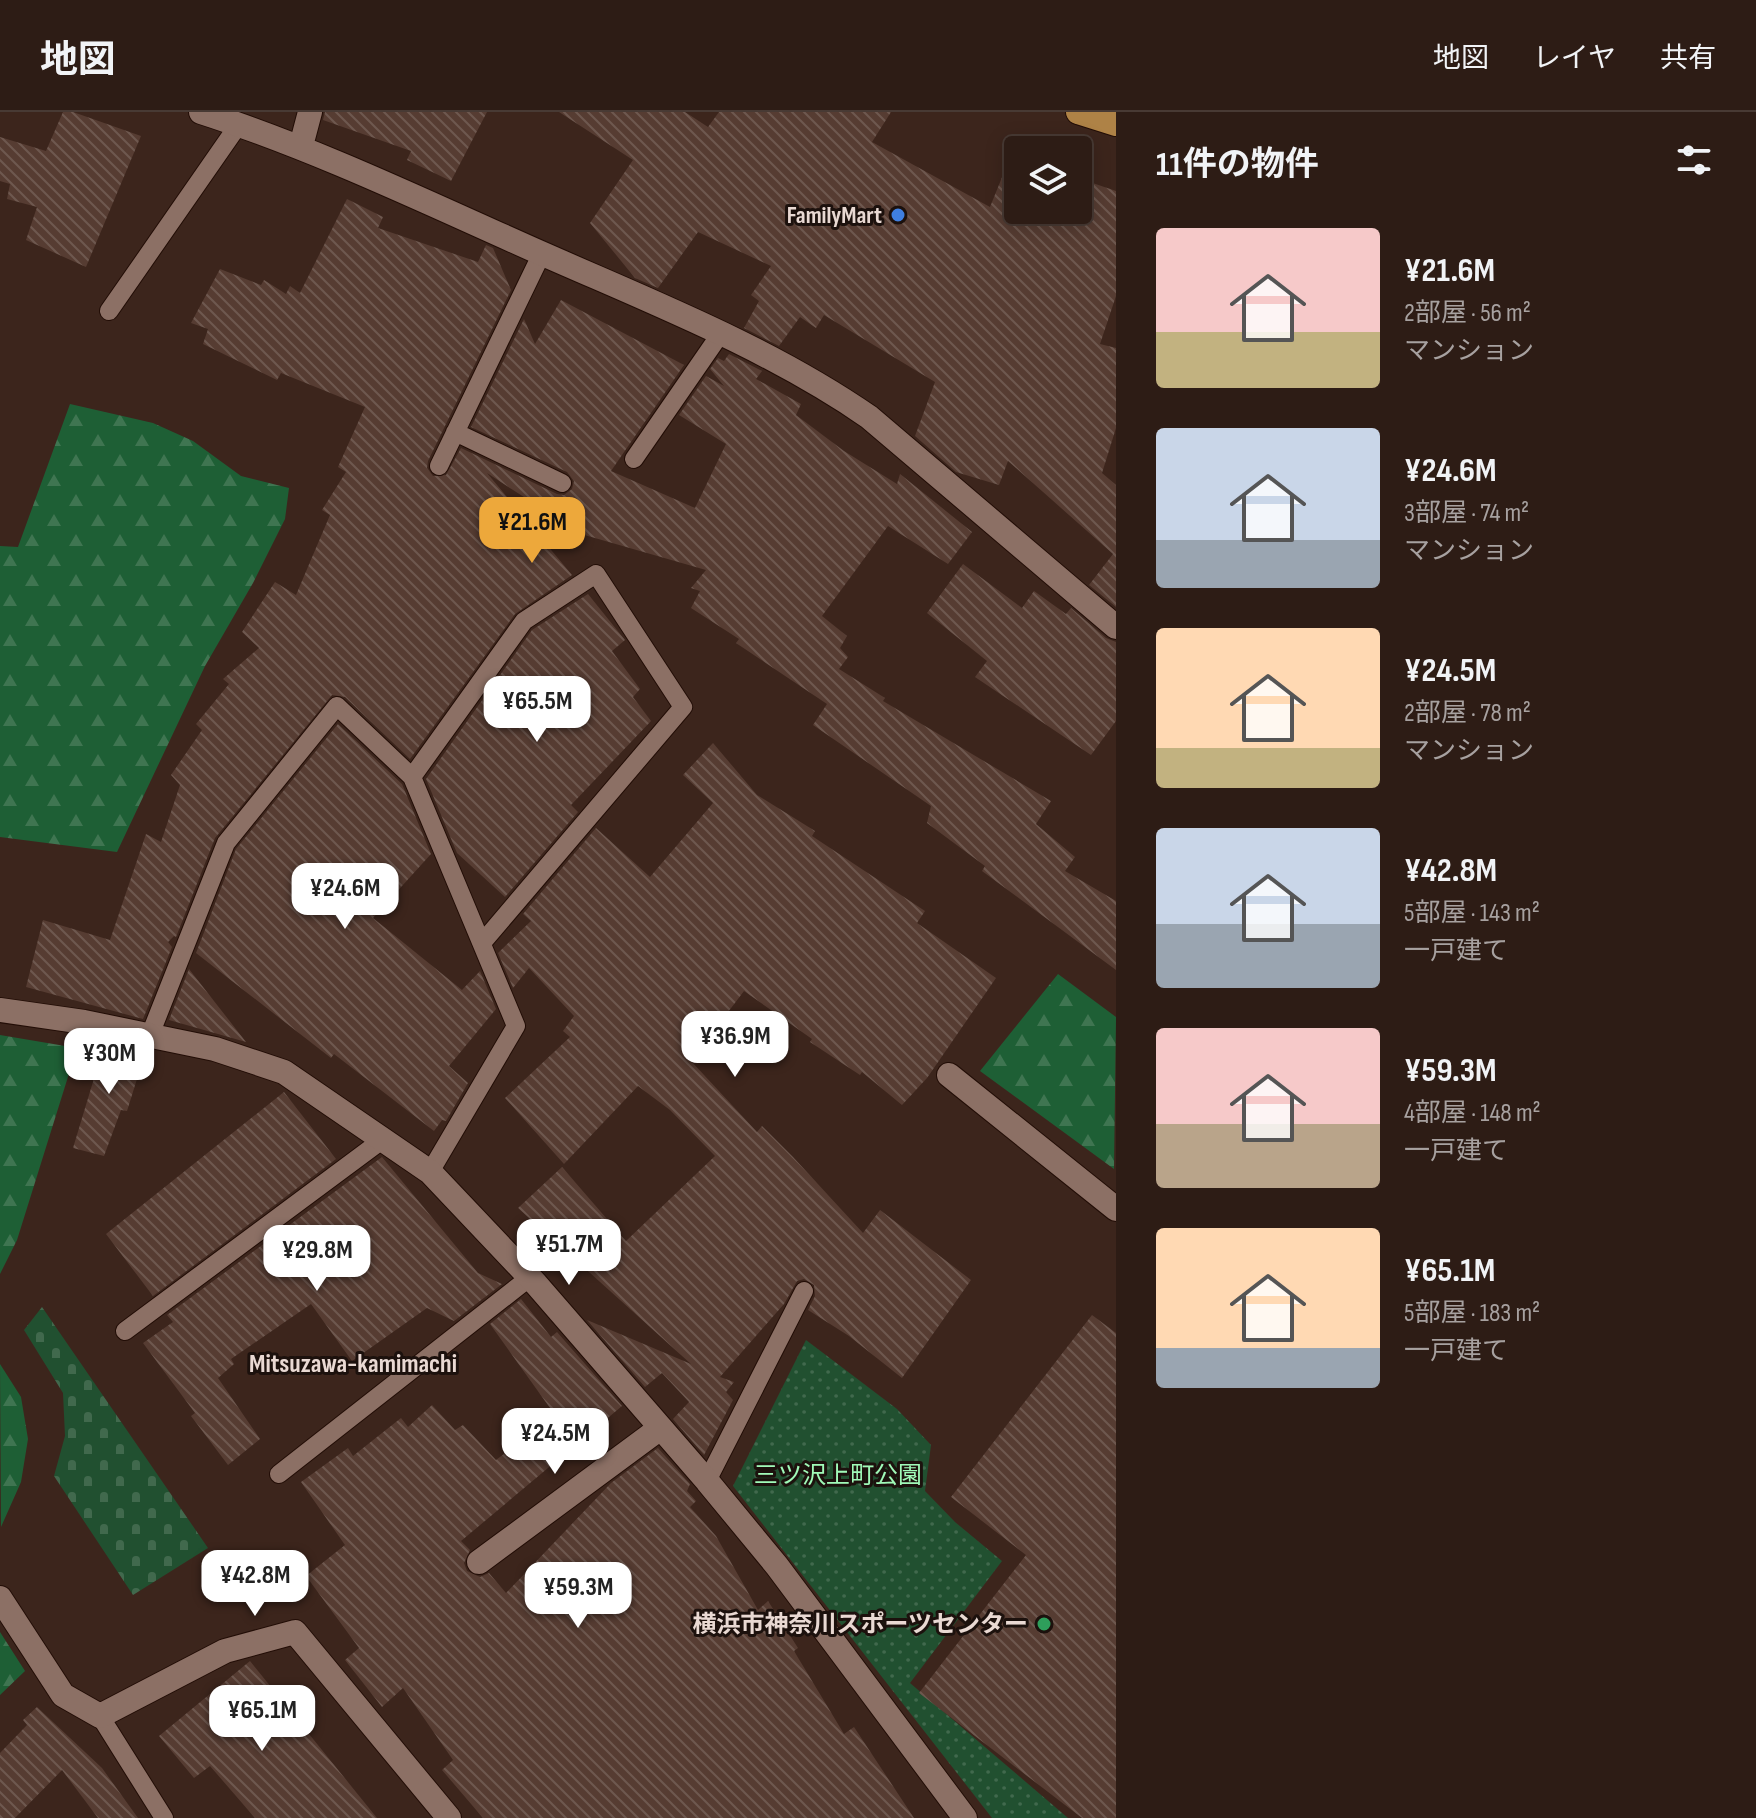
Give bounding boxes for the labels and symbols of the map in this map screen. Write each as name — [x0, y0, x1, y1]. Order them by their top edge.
place label: FamilyMart — [787, 201, 882, 230]
marker: FamilyMart — [889, 206, 907, 224]
pin: ¥21.6M — [467, 497, 597, 565]
pin: ¥65.5M — [472, 676, 602, 744]
pin: ¥24.6M — [280, 863, 410, 931]
pin: ¥36.9M — [670, 1011, 800, 1079]
pin: ¥30M — [62, 1028, 156, 1096]
pin: ¥51.7M — [504, 1219, 634, 1287]
pin: ¥29.8M — [252, 1225, 382, 1293]
district label: Mitsuzawa-kamimachi — [249, 1349, 457, 1380]
pin: ¥24.5M — [490, 1408, 620, 1476]
park label: 三ツ沢上町公園 — [754, 1461, 922, 1490]
pin: ¥42.8M — [190, 1550, 320, 1618]
pin: ¥59.3M — [513, 1562, 643, 1630]
place label: 横浜市神奈川スポーツセンター — [692, 1610, 1028, 1639]
marker: 横浜市神奈川スポーツセンター — [1035, 1615, 1053, 1633]
pin: ¥65.1M — [197, 1685, 327, 1753]

